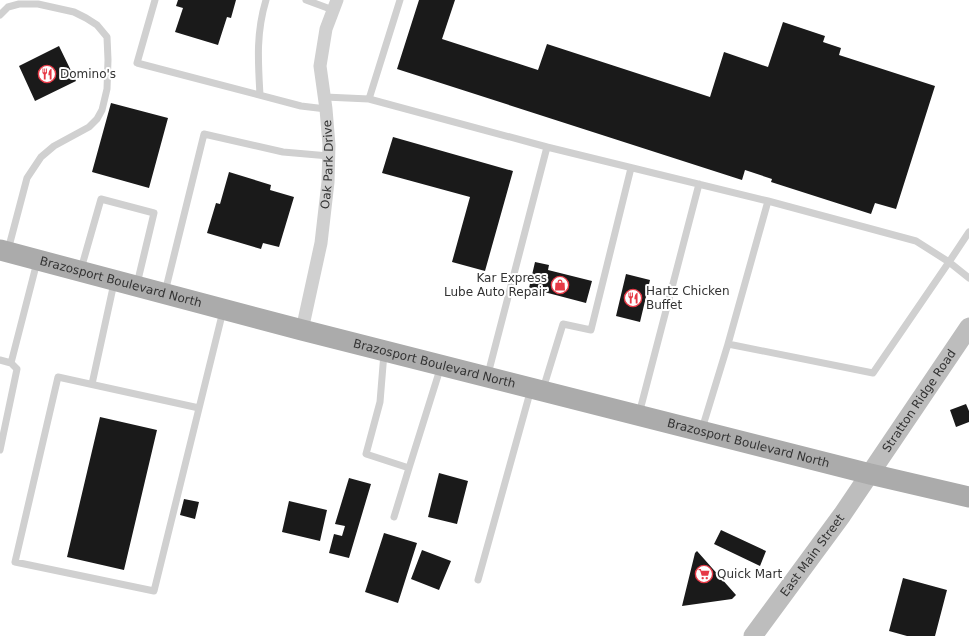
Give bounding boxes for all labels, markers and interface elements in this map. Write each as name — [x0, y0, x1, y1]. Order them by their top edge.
restaurant icon: Domino's — [37, 64, 57, 84]
place label: Domino's — [60, 67, 116, 81]
street label: Oak Park Drive — [318, 119, 336, 210]
street label: Brazosport Boulevard North — [38, 254, 203, 310]
place label: Kar Express Lube Auto Repair — [444, 271, 547, 299]
shop icon: Kar Express Lube Auto Repair — [550, 275, 570, 295]
place label: Hartz Chicken Buffet — [646, 284, 730, 312]
restaurant icon: Hartz Chicken Buffet — [623, 288, 643, 308]
street label: Brazosport Boulevard North — [352, 336, 517, 391]
street label: Stratton Ridge Road — [879, 347, 959, 455]
street label: Brazosport Boulevard North — [666, 416, 831, 471]
street label: East Main Street — [777, 511, 847, 599]
supermarket icon: Quick Mart — [694, 564, 714, 584]
place label: Quick Mart — [717, 567, 782, 581]

